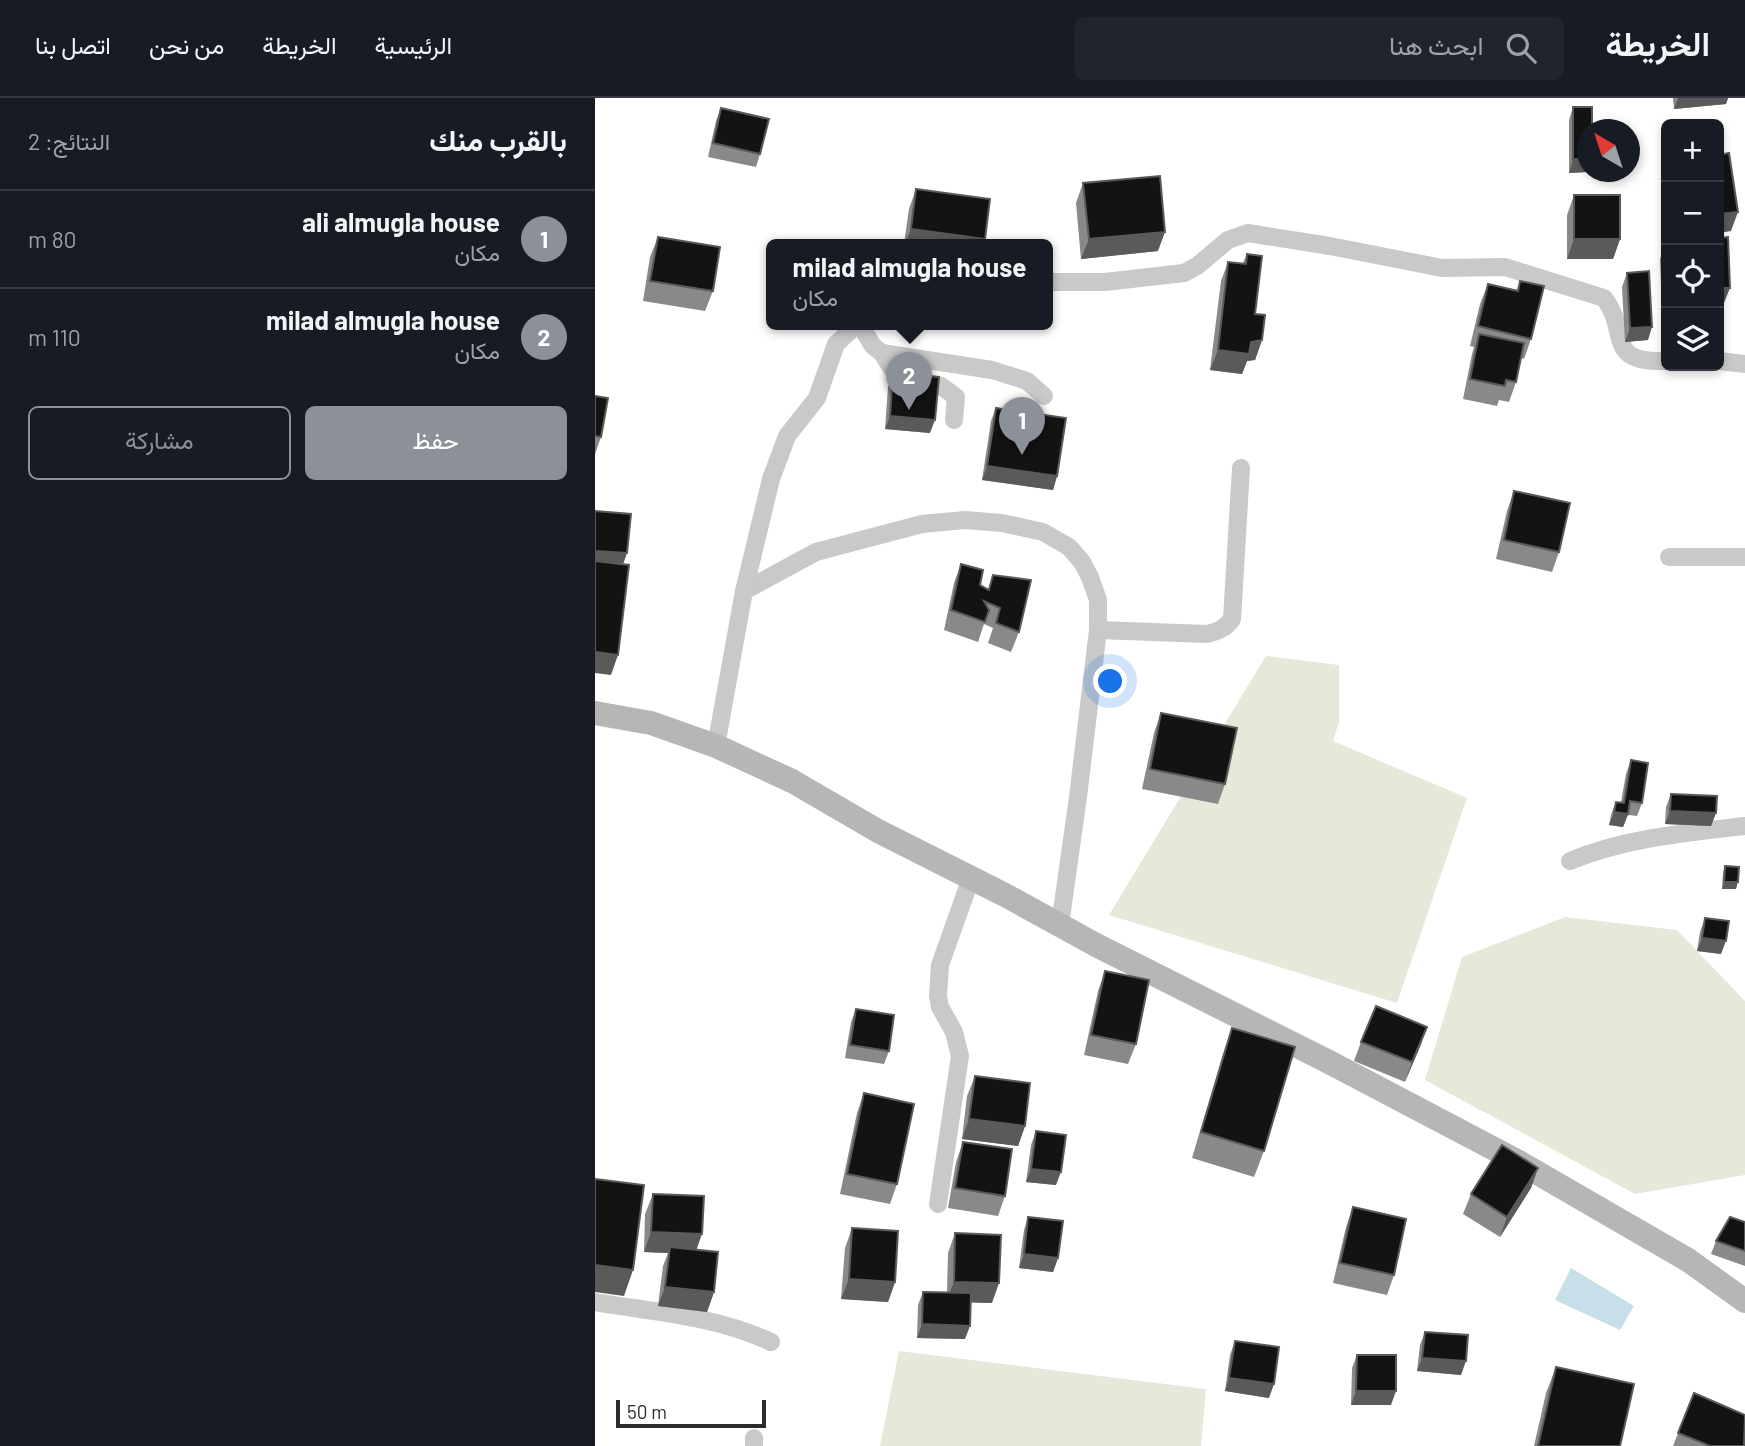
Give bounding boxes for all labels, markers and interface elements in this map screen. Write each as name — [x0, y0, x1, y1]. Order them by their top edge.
search box — [1074, 17, 1564, 80]
text: الخريطة — [1606, 23, 1710, 63]
text: ابحث هنا — [1389, 29, 1484, 60]
icon: search — [1502, 29, 1540, 67]
text: اتصل بنا — [35, 30, 111, 59]
text: من نحن — [149, 30, 224, 59]
text: الخريطة — [262, 30, 337, 59]
text: الرئيسية — [375, 30, 452, 59]
north arrow — [1577, 119, 1640, 182]
map controls — [1661, 119, 1724, 371]
button: + — [1661, 119, 1724, 182]
text: بالقرب منك — [429, 121, 567, 157]
text: النتائج: 2 — [28, 127, 110, 155]
button: − — [1661, 182, 1724, 245]
text: ali almugla house — [302, 206, 500, 237]
text: 80 m — [28, 225, 77, 253]
text: 1 — [540, 225, 548, 253]
text: مكان — [454, 238, 500, 266]
popup — [766, 239, 1053, 330]
button: locate — [1661, 245, 1724, 308]
text: milad almugla house — [792, 251, 1027, 282]
text: مكان — [792, 283, 838, 311]
text: milad almugla house — [266, 304, 500, 335]
button: layers — [1661, 308, 1724, 371]
text: 110 m — [28, 323, 81, 351]
text: 2 — [538, 323, 550, 351]
text: مكان — [454, 336, 500, 364]
pin: 2 — [886, 352, 932, 410]
pin: 1 — [999, 397, 1045, 455]
button: مشاركة — [28, 406, 291, 480]
button: حفظ — [305, 406, 567, 480]
your location — [1093, 664, 1127, 698]
scale bar — [616, 1397, 767, 1429]
text: 50 m — [627, 1400, 667, 1423]

